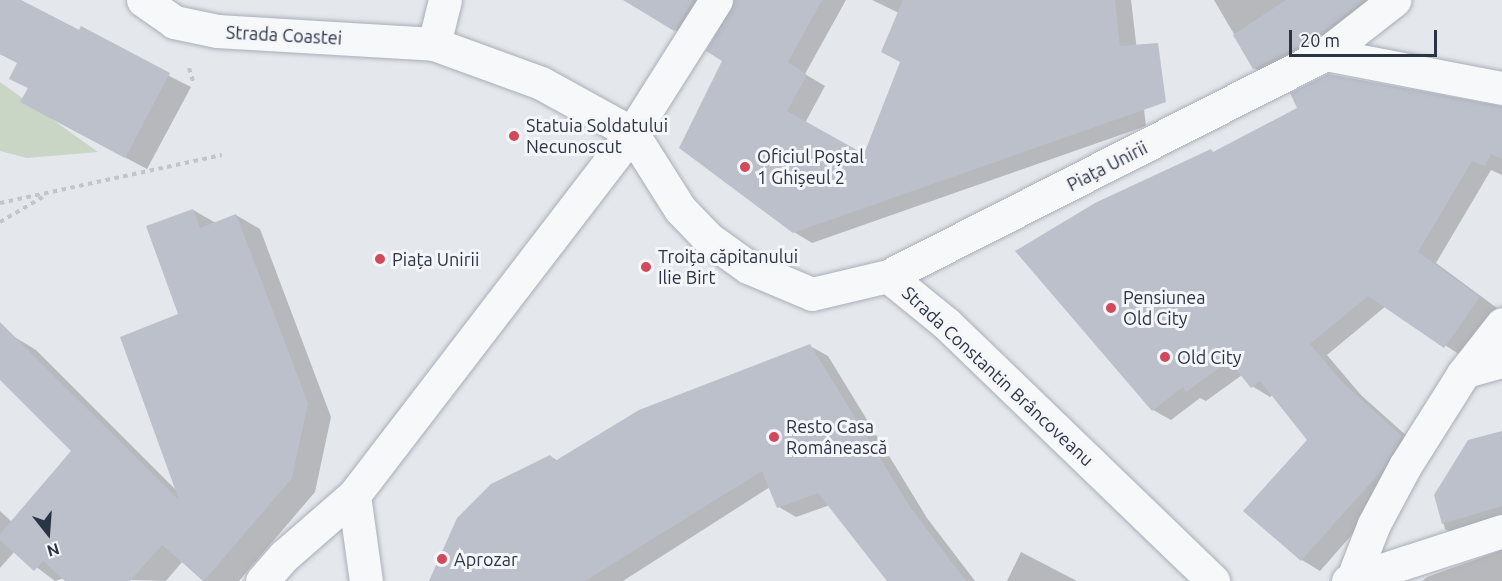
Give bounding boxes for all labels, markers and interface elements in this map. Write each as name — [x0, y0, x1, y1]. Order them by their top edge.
scale bar — [1292, 18, 1440, 56]
street label: Strada Coastei — [225, 21, 343, 49]
text: 20 m — [1300, 30, 1340, 50]
place label: Statuia Soldatului Necunoscut — [526, 115, 668, 158]
marker: Statuia Soldatului Necunoscut — [507, 129, 521, 143]
street label: Piața Unirii — [1063, 137, 1151, 195]
place label: Oficiul Poștal 1 Ghișeul 2 — [757, 146, 864, 188]
marker: Oficiul Poștal 1 Ghișeul 2 — [738, 160, 752, 174]
place label: Troița căpitanului Ilie Birt — [658, 246, 798, 288]
place label: Piața Unirii — [392, 248, 479, 270]
marker: Piața Unirii — [373, 252, 387, 266]
marker: Troița căpitanului Ilie Birt — [639, 260, 653, 274]
street label: Strada Constantin Brâncoveanu — [898, 282, 1098, 470]
place label: Pensiunea Old City — [1123, 287, 1206, 330]
marker: Pensiunea Old City — [1104, 301, 1118, 315]
place label: Old City — [1177, 346, 1242, 368]
marker: Old City — [1158, 350, 1172, 364]
place label: Resto Casa Românească — [786, 416, 887, 458]
marker: Resto Casa Românească — [767, 430, 781, 444]
north arrow — [18, 503, 78, 563]
text: N — [45, 540, 62, 561]
place label: Aprozar — [454, 548, 518, 570]
marker: Aprozar — [435, 552, 449, 566]

